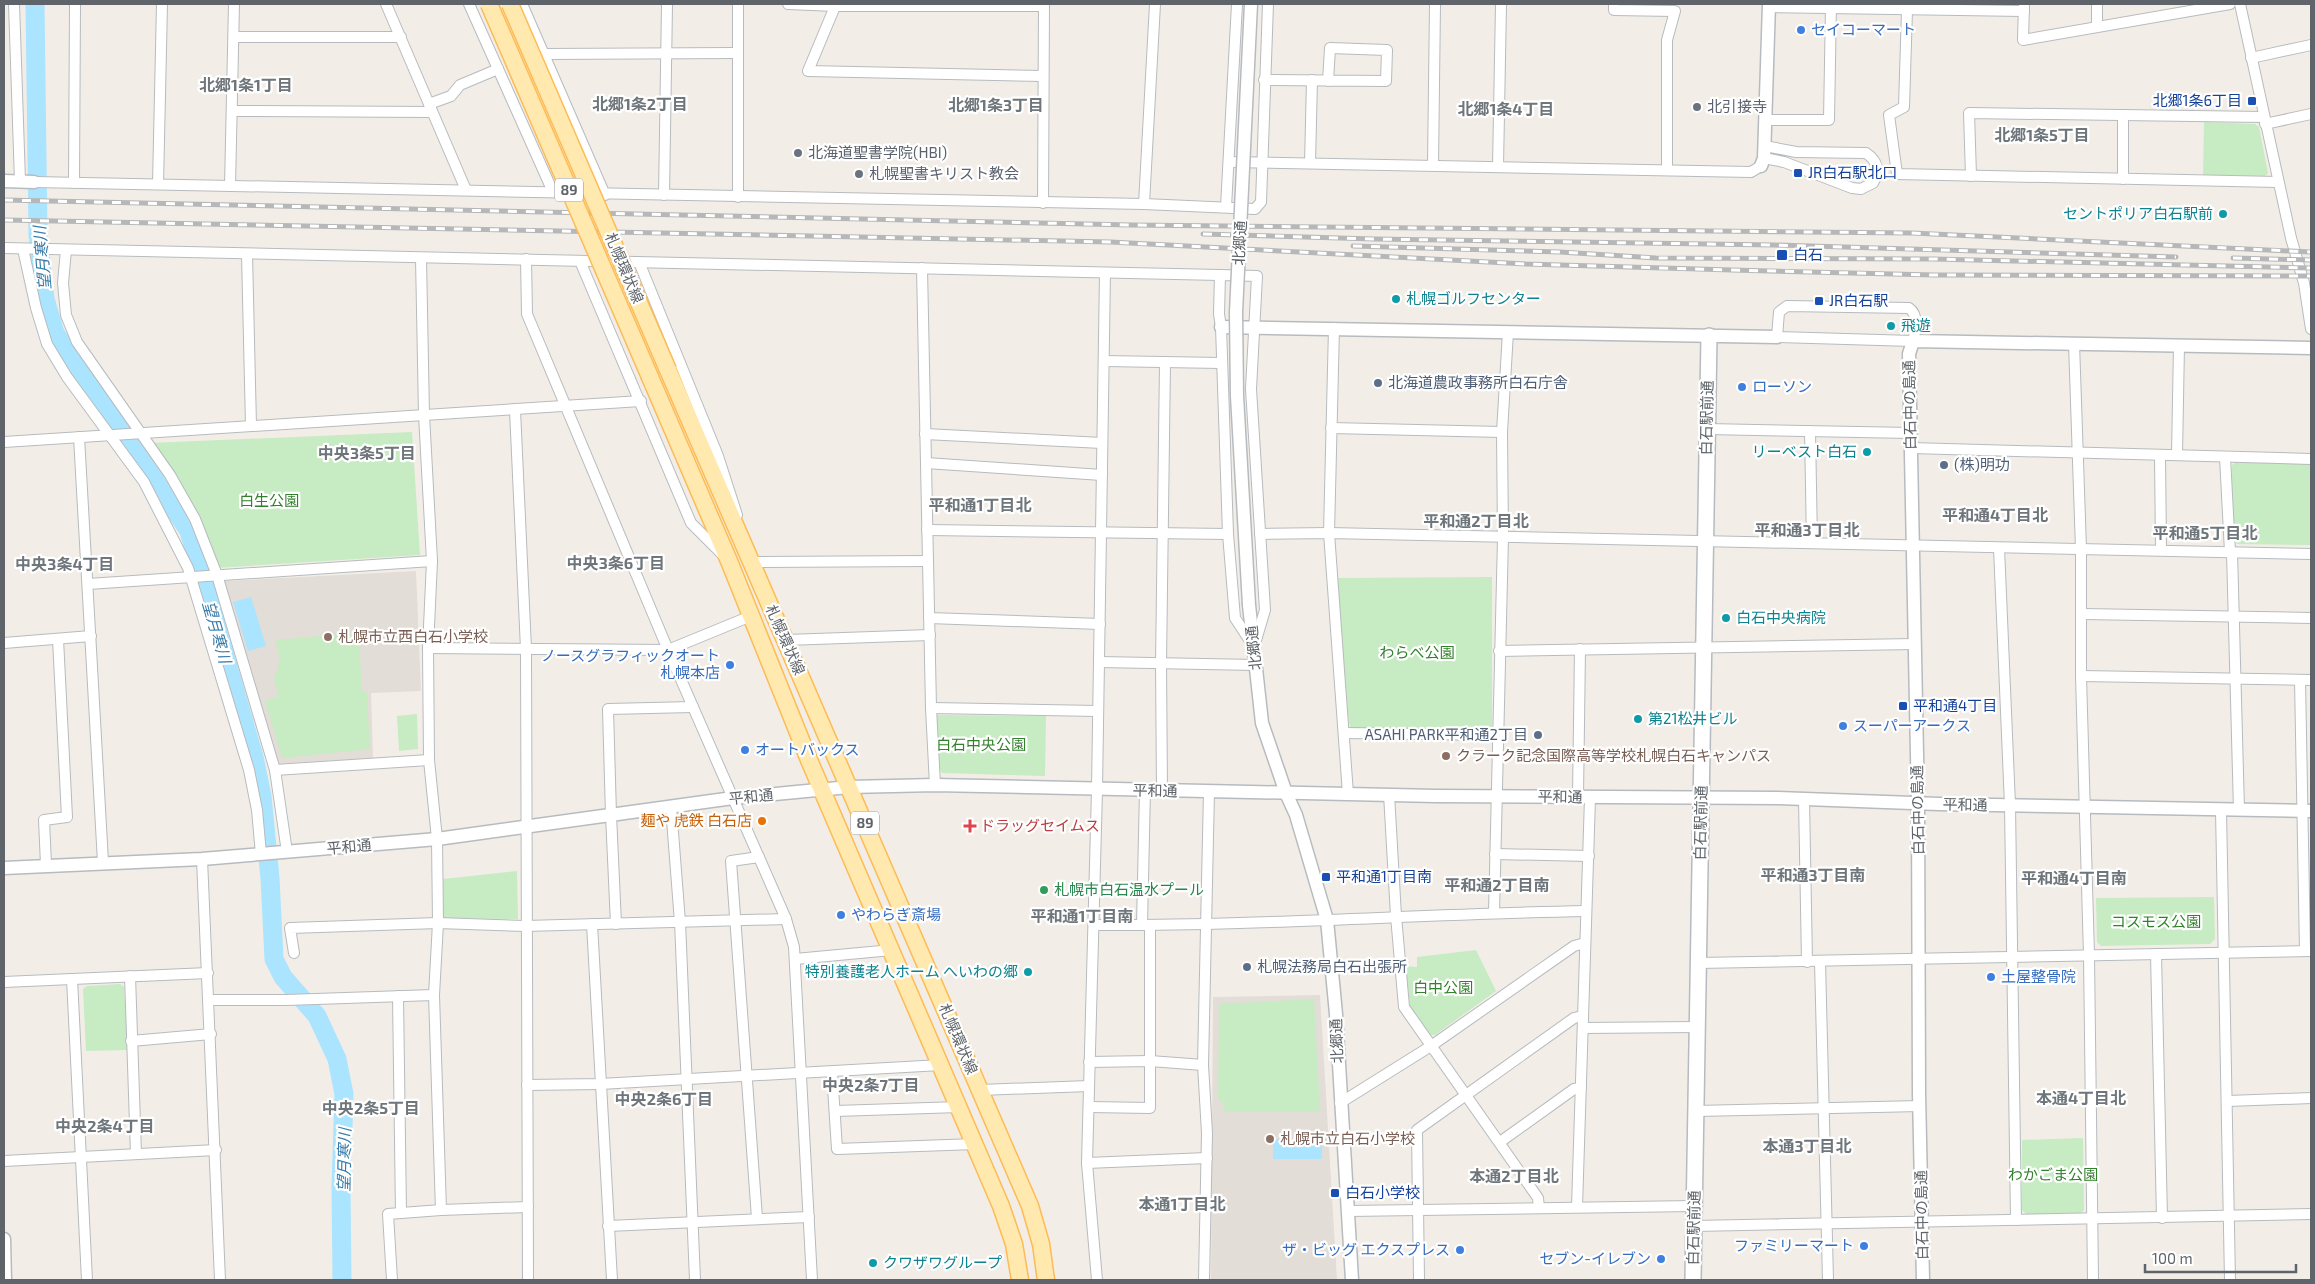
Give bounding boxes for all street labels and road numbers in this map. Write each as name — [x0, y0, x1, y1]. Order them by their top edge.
road number: 89 — [555, 178, 583, 202]
street label: 北郷通 — [1229, 220, 1249, 266]
street label: 札幌環状線 — [602, 230, 648, 306]
street label: 白石中の島通 — [1899, 360, 1919, 450]
street label: 白石駅前通 — [1696, 380, 1716, 456]
street label: 札幌環状線 — [762, 602, 809, 678]
street label: 北郷通 — [1242, 625, 1264, 671]
street label: 白石中の島通 — [1907, 765, 1927, 855]
street label: 平和通 — [1132, 781, 1178, 799]
street label: 平和通 — [728, 785, 774, 807]
street label: 白石駅前通 — [1690, 785, 1710, 861]
street label: 平和通 — [1537, 787, 1583, 805]
street label: 平和通 — [1942, 795, 1988, 813]
road number: 89 — [851, 811, 879, 834]
street label: 平和通 — [326, 835, 372, 857]
street label: 札幌環状線 — [936, 1001, 982, 1077]
street label: 北郷通 — [1326, 1018, 1346, 1064]
street label: 白石中の島通 — [1911, 1170, 1931, 1260]
street label: 白石駅前通 — [1683, 1190, 1703, 1266]

